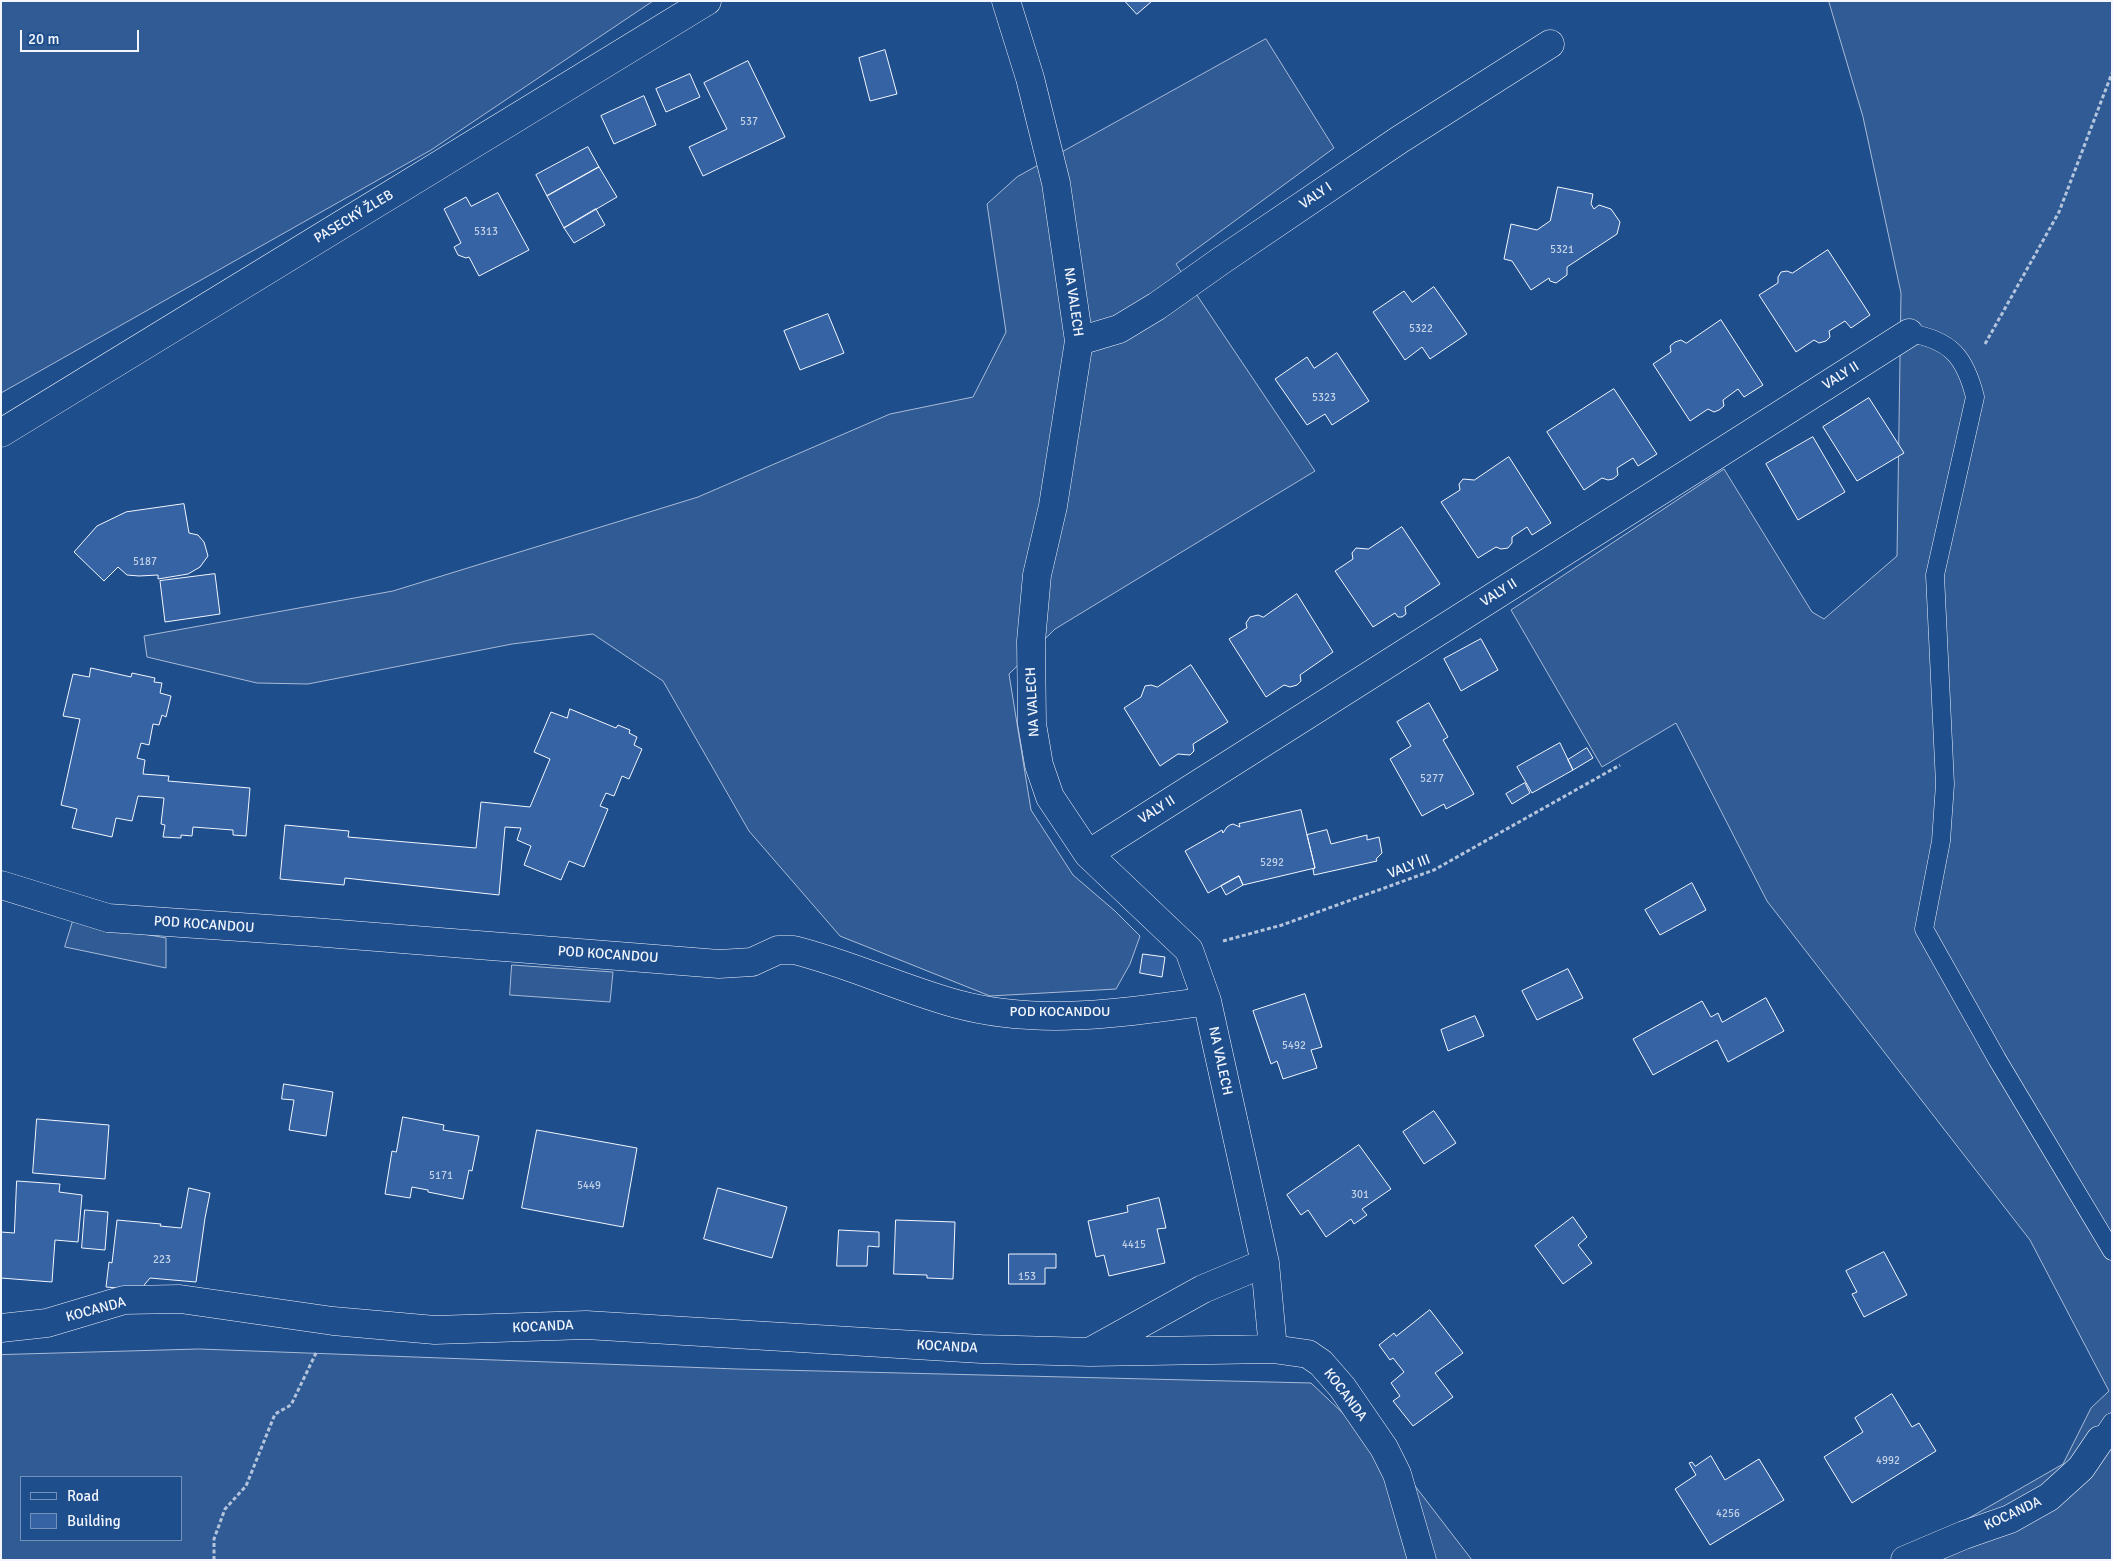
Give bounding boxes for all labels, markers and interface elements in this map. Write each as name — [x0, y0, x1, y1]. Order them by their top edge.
scale bar — [22, 20, 141, 52]
text: 20 m — [28, 30, 59, 48]
house number: 537 — [740, 115, 758, 129]
street label: VALY I — [1296, 179, 1336, 213]
street label: PASECKÝ ŽLEB — [311, 187, 397, 247]
house number: 5313 — [474, 225, 498, 239]
house number: 5321 — [1550, 243, 1574, 257]
street label: NA VALECH — [1060, 266, 1086, 338]
house number: 5322 — [1409, 322, 1433, 336]
street label: VALY II — [1820, 358, 1862, 394]
house number: 5323 — [1312, 391, 1336, 405]
house number: 5187 — [133, 555, 157, 569]
street label: VALY II — [1478, 575, 1520, 611]
street label: NA VALECH — [1023, 667, 1043, 737]
house number: 5277 — [1420, 772, 1444, 786]
street label: VALY II — [1136, 792, 1178, 828]
street label: VALY III — [1385, 851, 1433, 883]
house number: 5292 — [1260, 856, 1284, 870]
street label: POD KOCANDOU — [153, 913, 255, 937]
street label: POD KOCANDOU — [557, 943, 659, 967]
street label: POD KOCANDOU — [1010, 1004, 1110, 1020]
street label: NA VALECH — [1205, 1025, 1235, 1097]
house number: 5492 — [1282, 1039, 1306, 1053]
house number: 5171 — [429, 1169, 453, 1183]
house number: 5449 — [577, 1179, 601, 1193]
house number: 301 — [1351, 1188, 1369, 1202]
house number: 4415 — [1122, 1238, 1146, 1252]
house number: 223 — [153, 1253, 171, 1267]
house number: 153 — [1018, 1270, 1036, 1284]
street label: KOCANDA — [64, 1294, 128, 1326]
street label: KOCANDA — [512, 1317, 574, 1337]
street label: KOCANDA — [916, 1337, 978, 1357]
street label: KOCANDA — [1320, 1365, 1370, 1425]
house number: 4992 — [1876, 1454, 1900, 1468]
legend — [20, 1476, 182, 1541]
text: Road — [67, 1487, 99, 1505]
street label: KOCANDA — [1982, 1493, 2044, 1535]
house number: 4256 — [1716, 1507, 1740, 1521]
text: Building — [67, 1512, 121, 1530]

